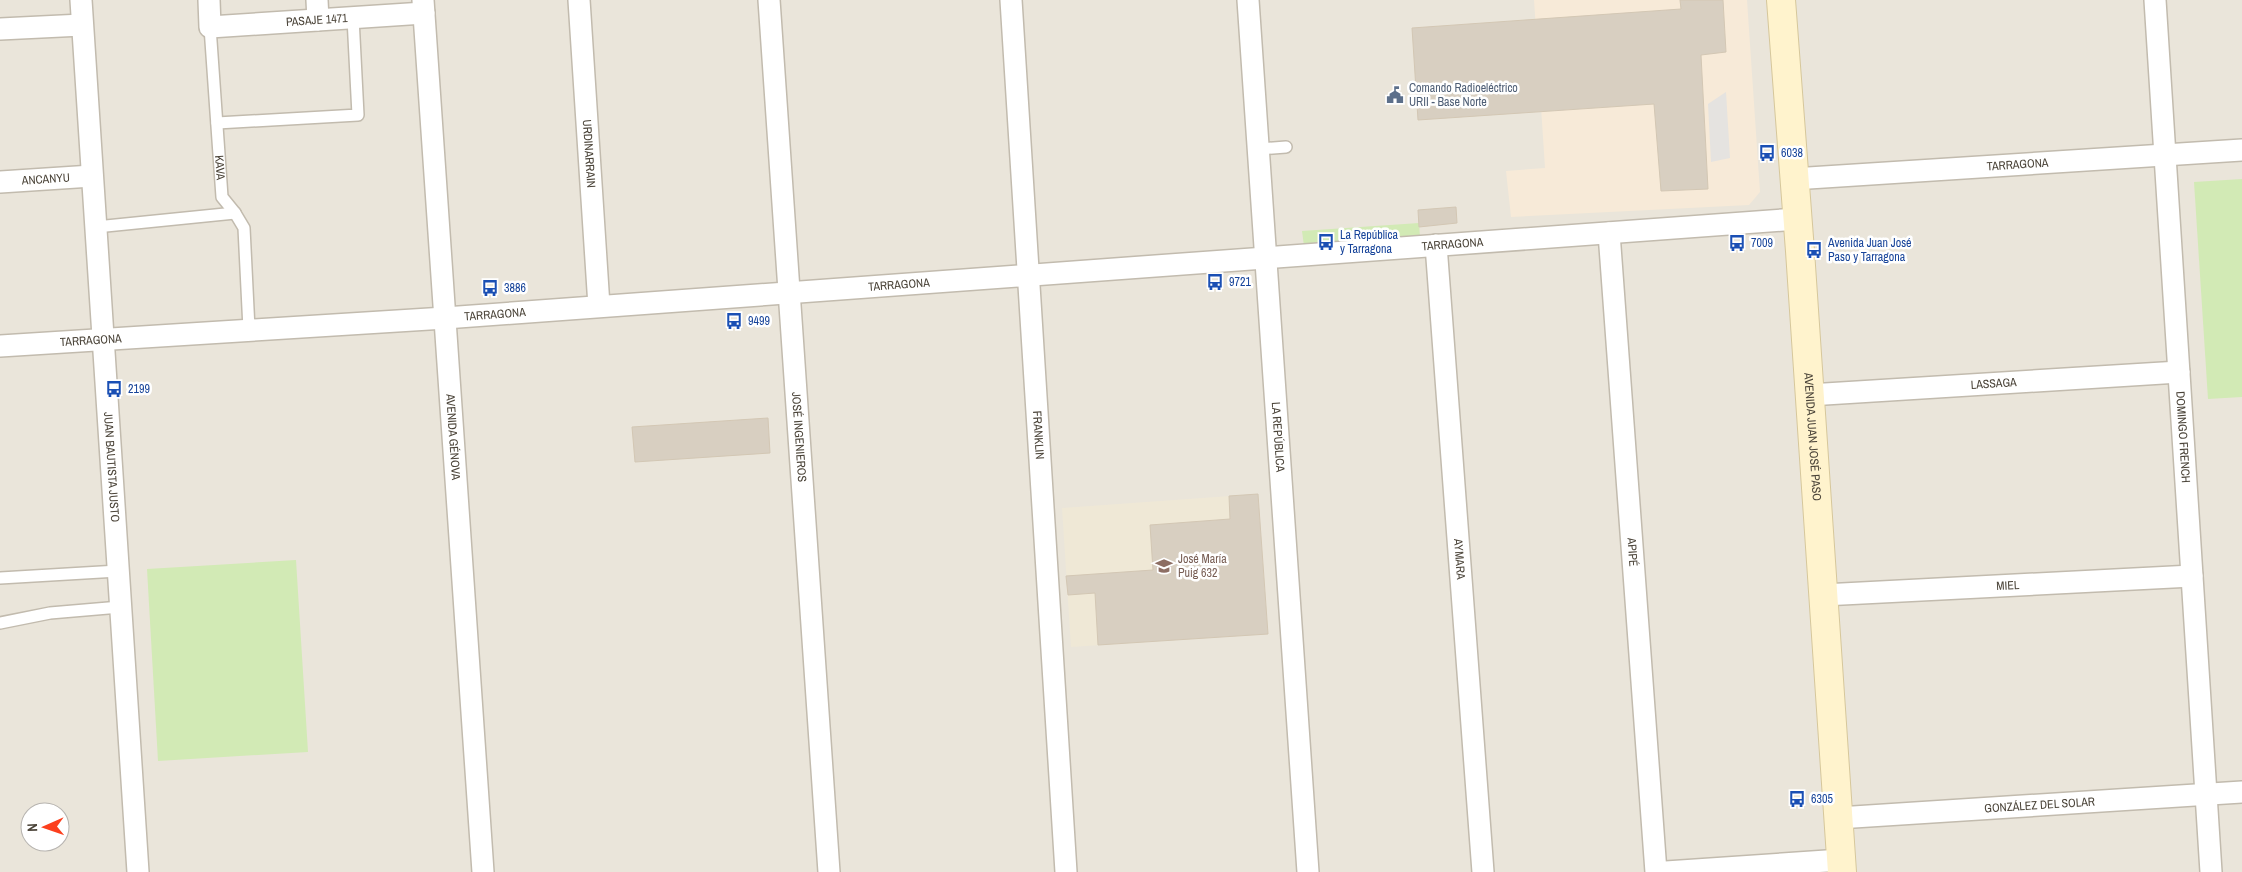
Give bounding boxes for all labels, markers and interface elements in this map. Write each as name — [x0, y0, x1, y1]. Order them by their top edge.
street label: PASAJE 1471 — [285, 10, 349, 30]
place label: Comando Radioeléctrico URII - Base Norte — [1409, 80, 1518, 110]
public building icon: Comando Radioeléctrico URII - Base Norte — [1385, 85, 1405, 105]
street label: URDINARRAIN — [579, 119, 599, 188]
bus stop icon: 6038 — [1757, 143, 1777, 163]
place label: 6038 — [1781, 145, 1803, 161]
street label: TARRAGONA — [1986, 154, 2049, 174]
street label: KAVA — [211, 155, 229, 181]
street label: ANCANYU — [20, 169, 70, 189]
place label: La República y Tarragona — [1340, 227, 1399, 257]
bus stop icon: La República y Tarragona — [1316, 232, 1336, 252]
bus stop icon: 7009 — [1727, 233, 1747, 253]
street label: TARRAGONA — [1421, 234, 1484, 254]
place label: 7009 — [1751, 235, 1773, 251]
place label: Avenida Juan José Paso y Tarragona — [1827, 235, 1912, 265]
bus stop icon: Avenida Juan José Paso y Tarragona — [1804, 240, 1824, 260]
bus stop icon: 9721 — [1205, 272, 1225, 292]
place label: 9721 — [1229, 274, 1251, 290]
street label: TARRAGONA — [868, 275, 931, 295]
bus stop icon: 3886 — [480, 278, 500, 298]
place label: 3886 — [504, 280, 526, 296]
street label: TARRAGONA — [464, 304, 527, 325]
bus stop icon: 9499 — [724, 311, 744, 331]
place label: 9499 — [748, 313, 770, 329]
street label: TARRAGONA — [60, 330, 123, 350]
street label: AVENIDA JUAN JOSÉ PASO — [1800, 371, 1825, 502]
street label: LASSAGA — [1970, 374, 2018, 393]
bus stop icon: 2199 — [104, 379, 124, 399]
place label: 2199 — [128, 381, 150, 397]
street label: JOSÉ INGENIEROS — [788, 391, 810, 483]
street label: DOMINGO FRENCH — [2172, 391, 2194, 483]
street label: AVENIDA GÉNOVA — [442, 392, 464, 481]
street label: LA REPÚBLICA — [1268, 401, 1288, 473]
street label: FRANKLIN — [1029, 410, 1048, 460]
street label: JUAN BAUTISTA JUSTO — [100, 411, 123, 523]
street label: APIPÉ — [1623, 536, 1642, 567]
street label: AYMARA — [1450, 537, 1469, 581]
place label: José María Puig 632 — [1178, 551, 1227, 581]
school or university icon: José María Puig 632 — [1154, 556, 1174, 576]
street label: MIEL — [1996, 577, 2020, 594]
bus stop icon: 6305 — [1787, 789, 1807, 809]
place label: 6305 — [1811, 791, 1833, 807]
street label: GONZÁLEZ DEL SOLAR — [1984, 793, 2095, 817]
north arrow — [20, 802, 70, 852]
text: N — [23, 823, 41, 832]

